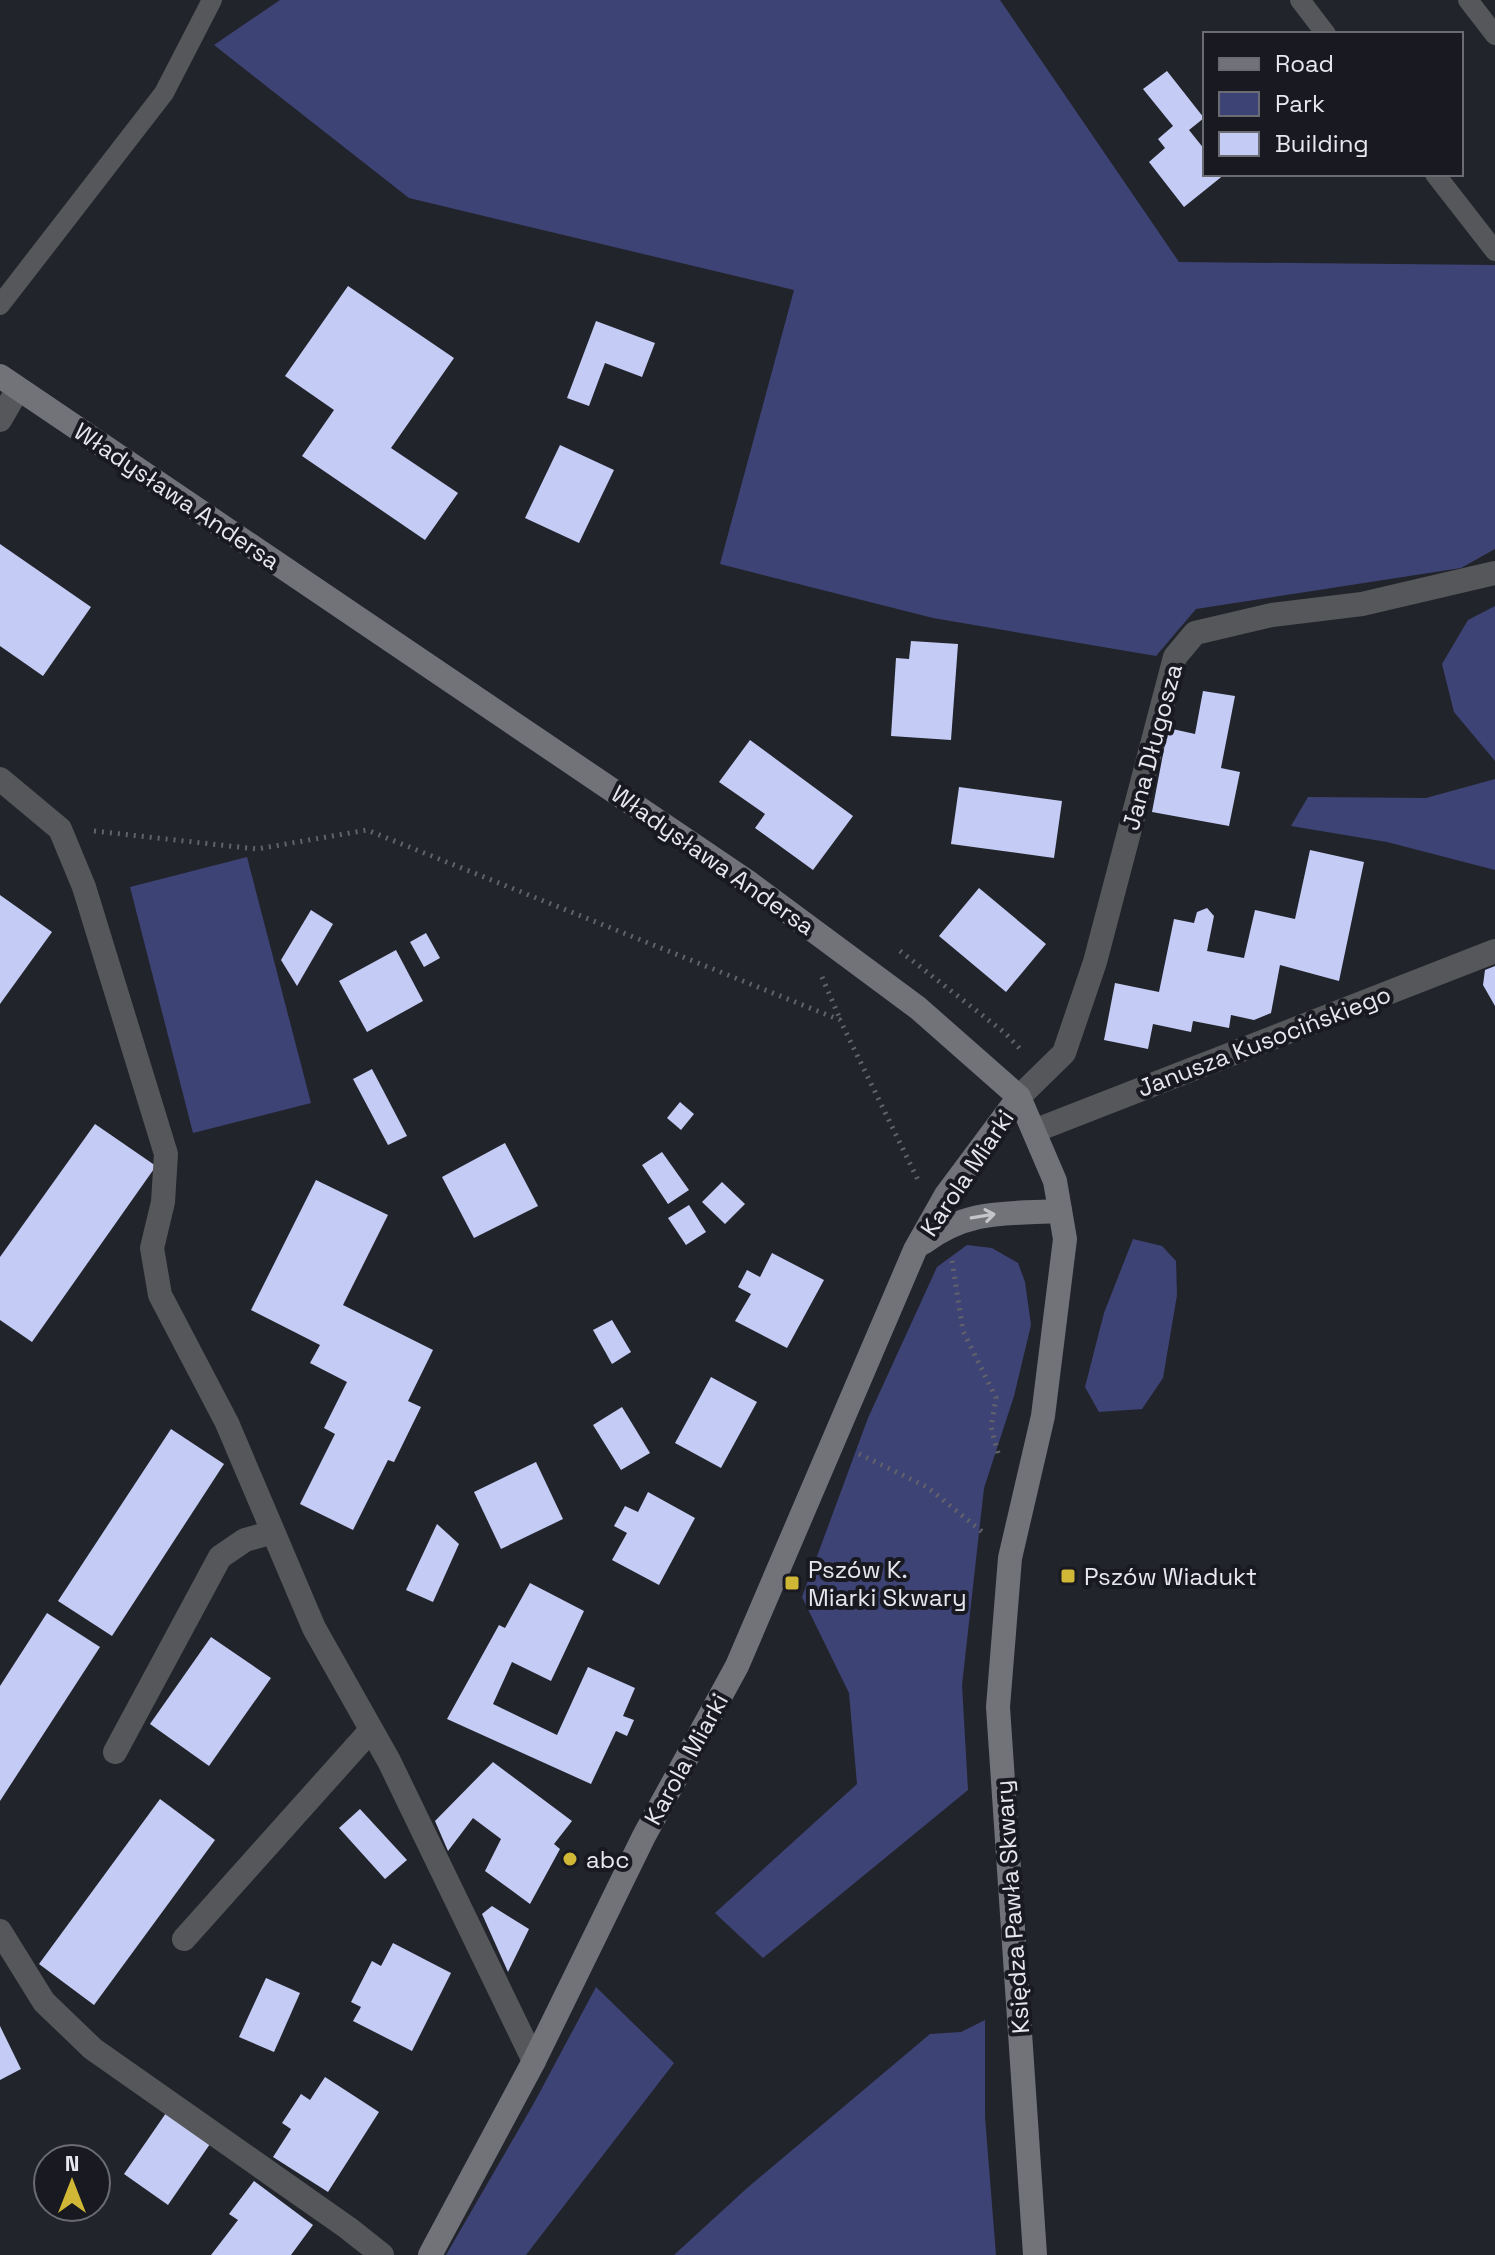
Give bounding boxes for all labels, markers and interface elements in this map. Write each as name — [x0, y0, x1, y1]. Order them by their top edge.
legend — [1203, 32, 1463, 176]
text: Road — [1275, 48, 1334, 79]
text: Park — [1275, 88, 1325, 119]
text: Building — [1275, 128, 1369, 159]
street label: Władysława Andersa — [68, 416, 286, 577]
street label: Jana Długosza — [1115, 660, 1189, 833]
street label: Władysława Andersa — [605, 778, 821, 942]
street label: Janusza Kusocińskiego — [1133, 978, 1395, 1104]
street label: Karola Miarki — [913, 1104, 1021, 1242]
one-way arrow — [970, 1208, 995, 1223]
place label: Pszów K. Miarki Skwary — [808, 1554, 967, 1613]
place label: Pszów Wiadukt — [1084, 1561, 1257, 1592]
marker: Pszów Wiadukt — [1059, 1567, 1077, 1585]
marker: Pszów K. Miarki Skwary — [783, 1574, 801, 1592]
street label: Karola Miarki — [637, 1688, 735, 1830]
street label: Księdza Pawła Skwary — [988, 1779, 1036, 2035]
place label: abc — [586, 1844, 630, 1875]
marker: abc — [561, 1850, 579, 1868]
north arrow — [32, 2143, 112, 2223]
text: N — [65, 2149, 79, 2177]

